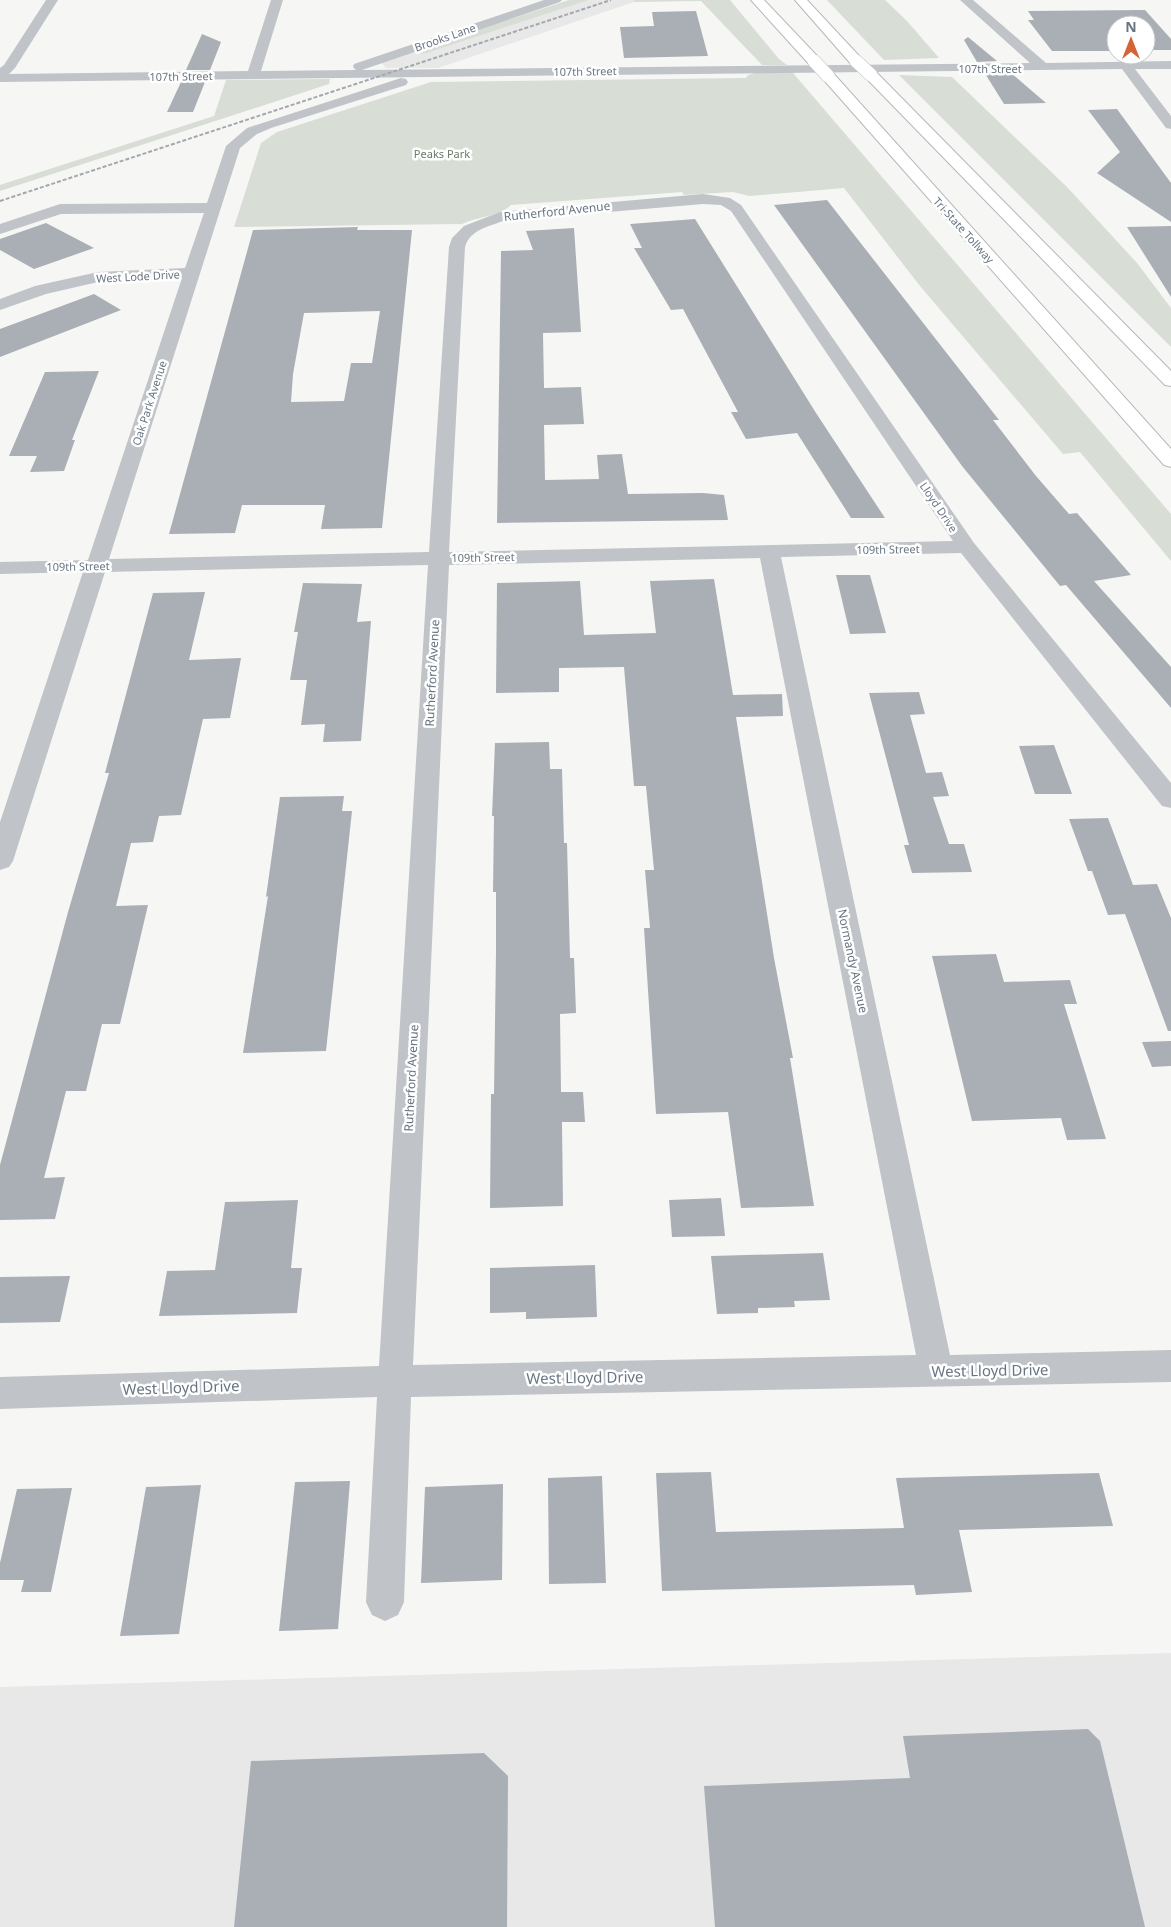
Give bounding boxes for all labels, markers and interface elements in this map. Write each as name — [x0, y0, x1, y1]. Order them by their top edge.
north arrow — [1106, 15, 1156, 65]
text: N — [1125, 17, 1137, 36]
street label: Brooks Lane — [412, 20, 478, 54]
street label: 107th Street — [958, 61, 1022, 76]
street label: 107th Street — [553, 63, 617, 79]
street label: 107th Street — [149, 68, 213, 84]
park label: Peaks Park — [414, 146, 470, 161]
street label: Tri-State Tollway — [930, 194, 998, 266]
street label: Rutherford Avenue — [503, 197, 611, 225]
street label: West Lode Drive — [96, 266, 180, 286]
street label: Oak Park Avenue — [128, 359, 170, 447]
street label: Lloyd Drive — [917, 479, 961, 535]
street label: 109th Street — [856, 541, 920, 557]
street label: 109th Street — [451, 549, 515, 565]
street label: 109th Street — [46, 558, 110, 574]
street label: Rutherford Avenue — [421, 619, 443, 727]
street label: Normandy Avenue — [834, 908, 872, 1015]
street label: Rutherford Avenue — [400, 1024, 422, 1132]
street label: West Lloyd Drive — [931, 1359, 1049, 1381]
street label: West Lloyd Drive — [526, 1366, 644, 1388]
street label: West Lloyd Drive — [122, 1375, 240, 1399]

